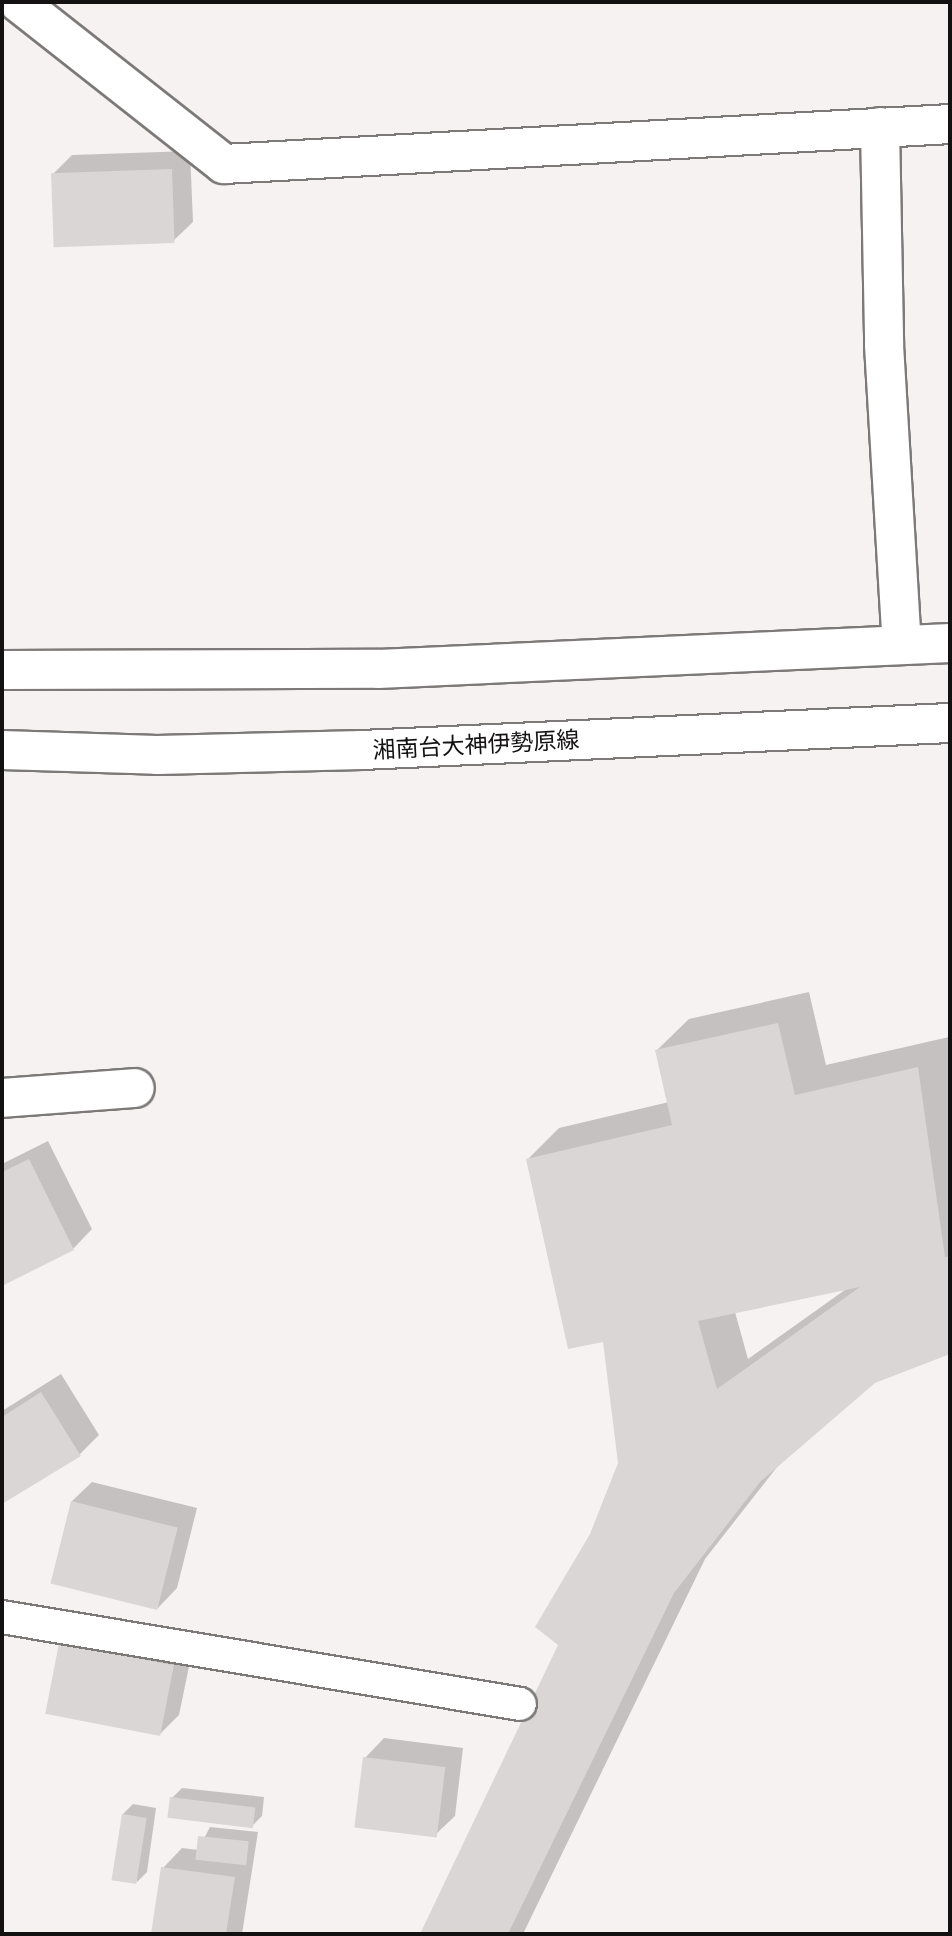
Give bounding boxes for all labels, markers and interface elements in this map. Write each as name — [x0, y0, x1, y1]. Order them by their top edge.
street label: 湘南台大神伊勢原線 — [372, 726, 580, 764]

